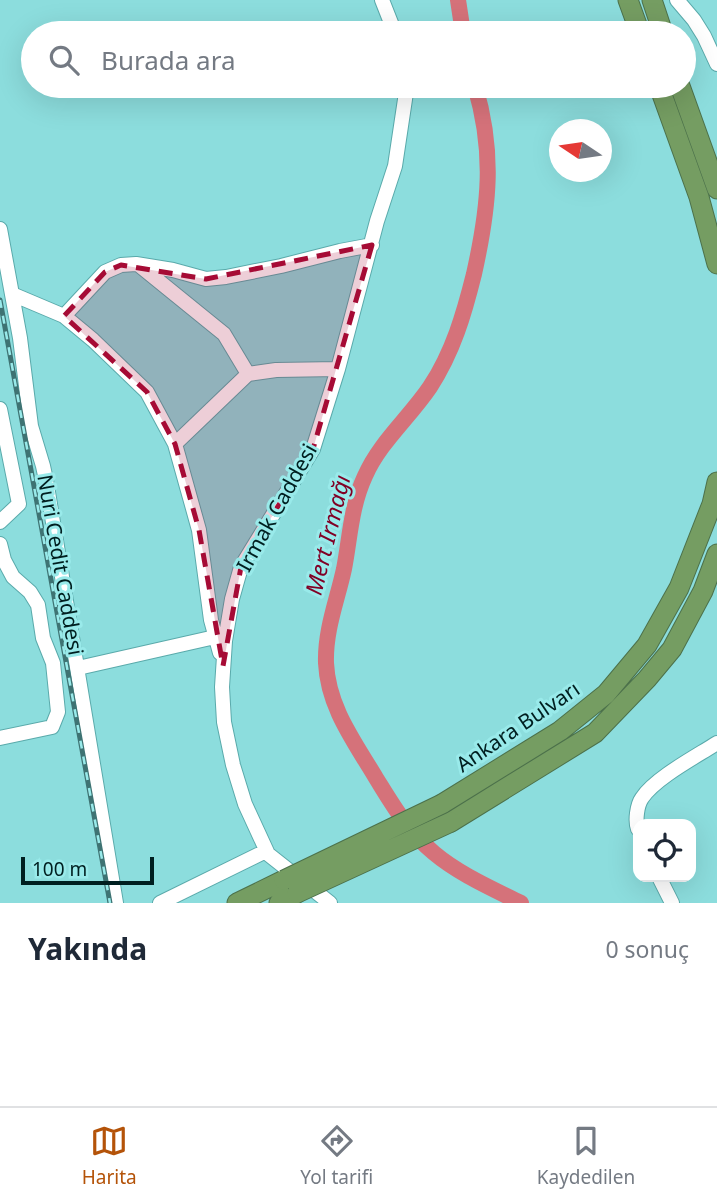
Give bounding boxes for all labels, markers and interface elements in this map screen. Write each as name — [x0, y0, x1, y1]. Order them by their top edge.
search box — [21, 21, 696, 98]
icon: search — [45, 41, 83, 79]
text: Burada ara — [101, 42, 236, 78]
north arrow — [549, 119, 612, 182]
street label: Irmak Caddesi — [229, 439, 323, 576]
water label: Mert Irmağı — [297, 471, 357, 598]
street label: Nuri Cedit Caddesi — [31, 472, 91, 657]
street label: Ankara Bulvarı — [450, 674, 585, 778]
map controls — [633, 819, 696, 882]
button: locate — [633, 819, 696, 882]
scale bar — [21, 854, 154, 886]
text: 100 m — [32, 856, 87, 882]
text: Yakında — [28, 928, 147, 969]
text: 0 sonuç — [605, 933, 689, 965]
tab: Harita — [82, 1122, 137, 1190]
tab: Yol tarifi — [300, 1122, 373, 1190]
tab: Kaydedilen — [537, 1122, 635, 1190]

